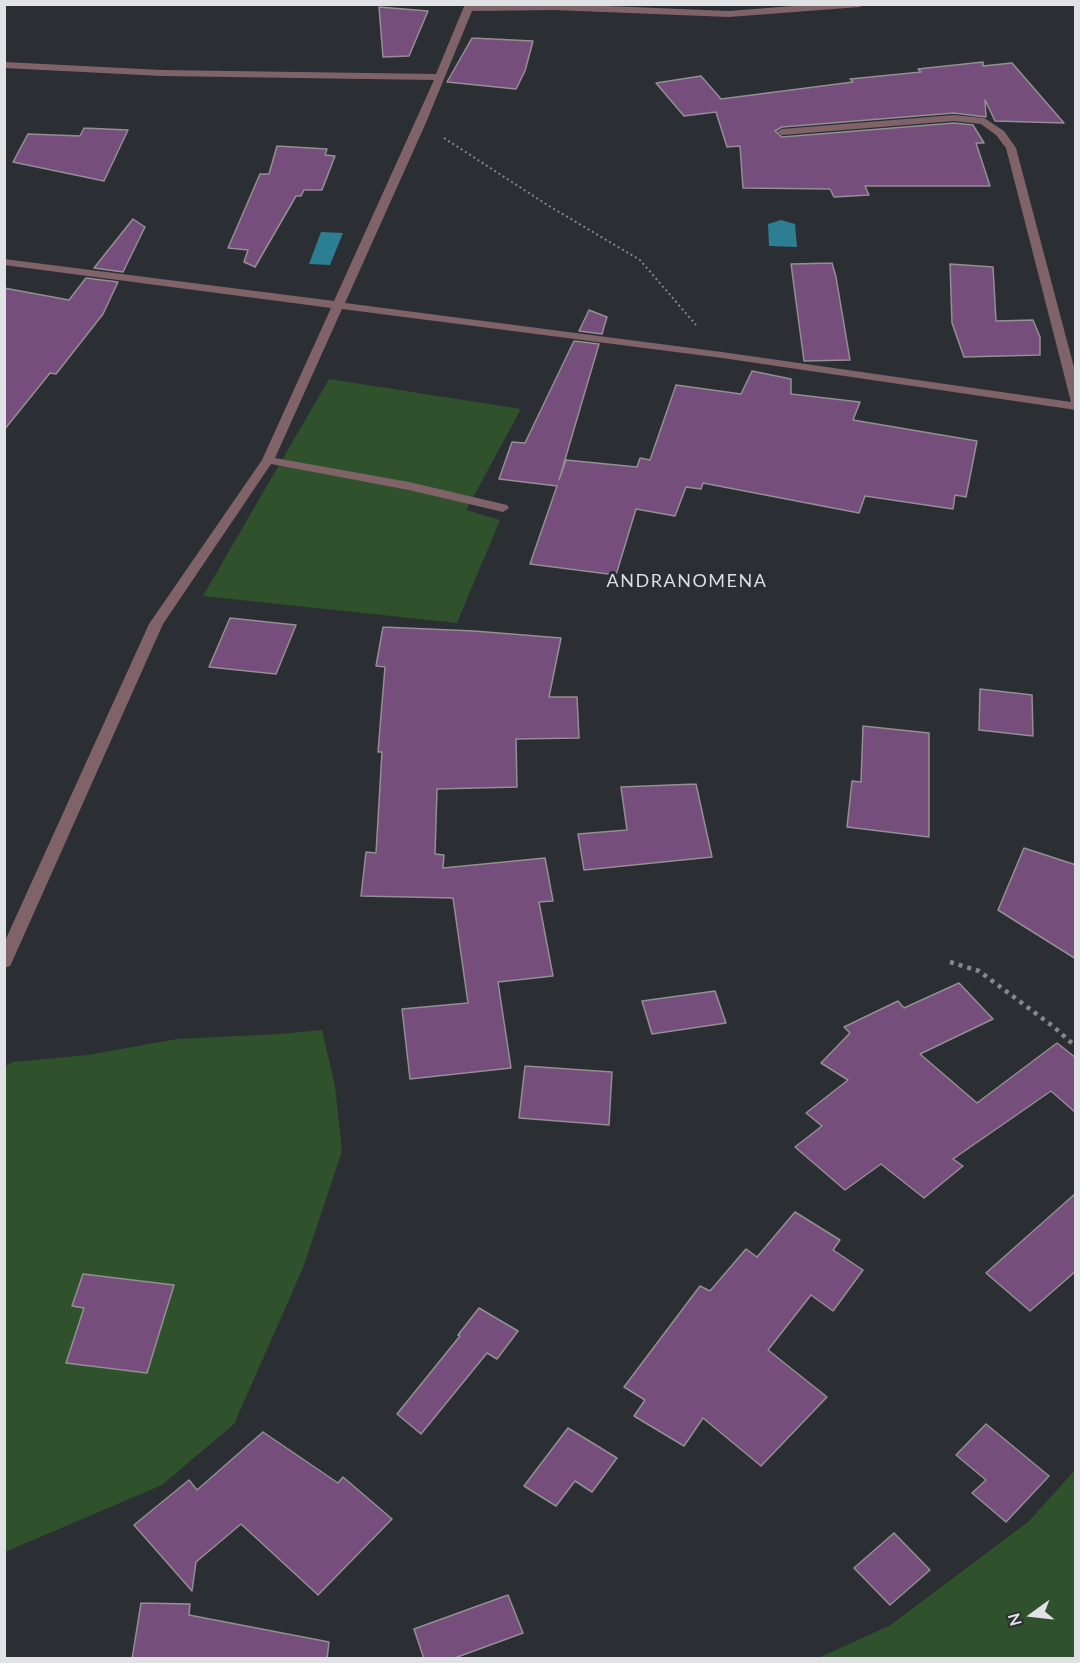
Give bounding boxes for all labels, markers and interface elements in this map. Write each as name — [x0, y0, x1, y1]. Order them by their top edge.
district label: ANDRANOMENA — [607, 570, 767, 592]
north arrow — [1002, 1585, 1062, 1645]
text: N — [1003, 1611, 1025, 1628]

